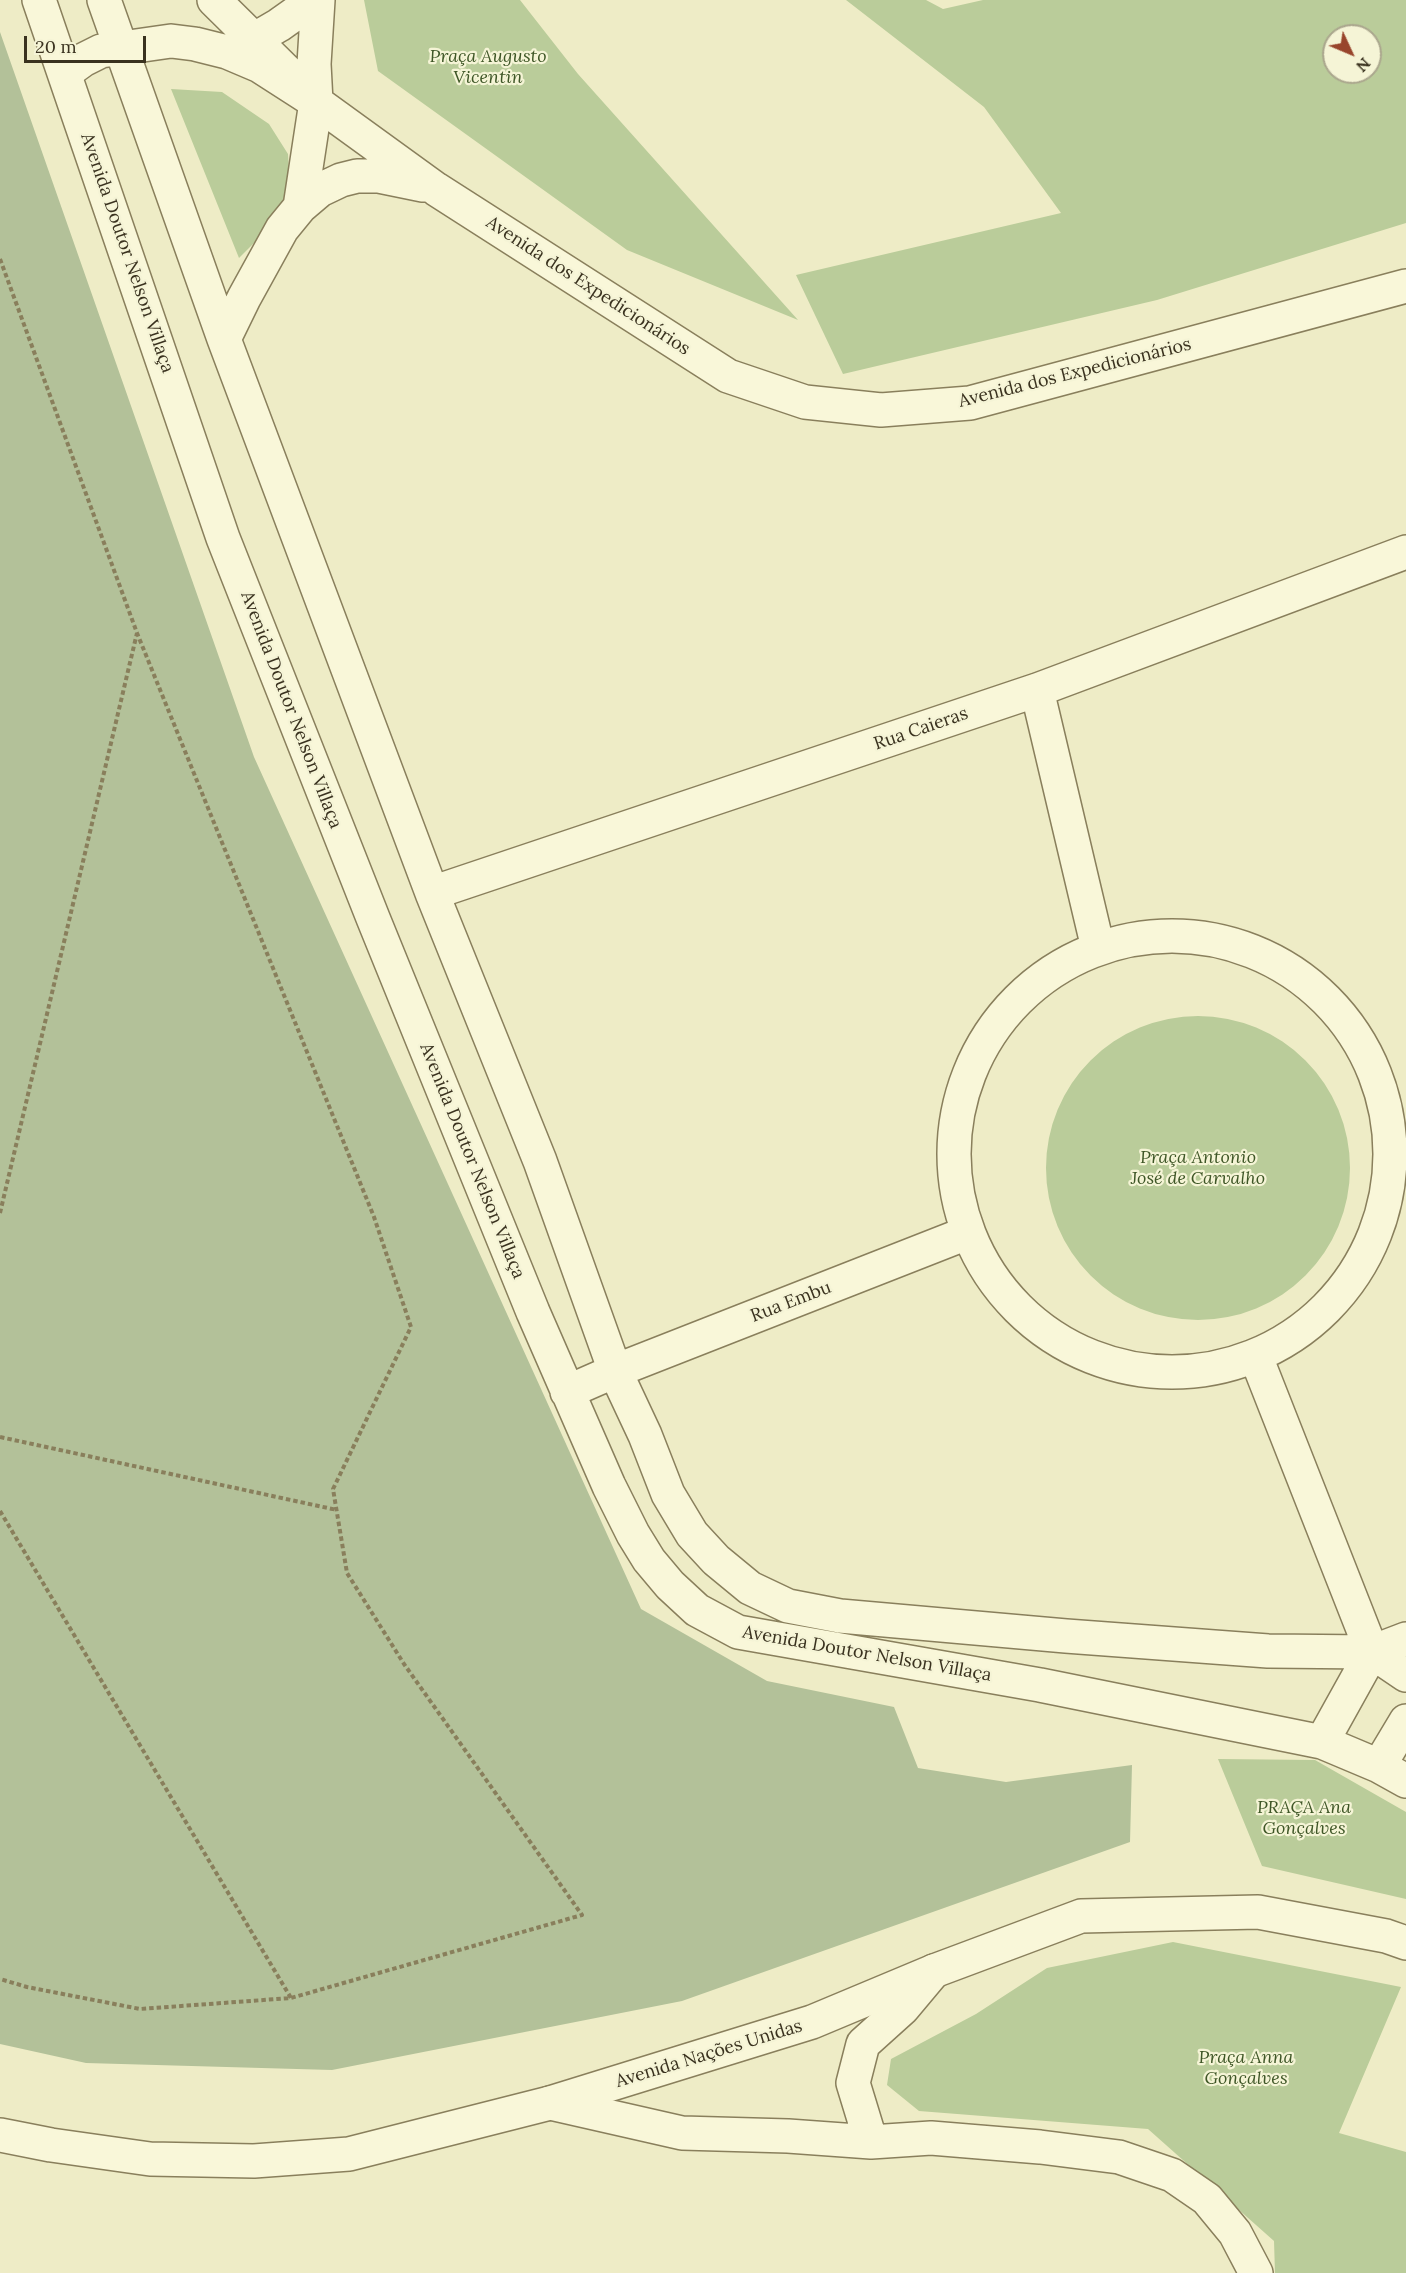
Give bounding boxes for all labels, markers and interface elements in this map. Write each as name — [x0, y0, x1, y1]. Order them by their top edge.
scale bar — [27, 24, 148, 62]
north arrow — [1322, 24, 1382, 84]
text: 20 m — [35, 35, 77, 58]
park label: Praça Augusto Vicentin — [429, 46, 547, 88]
text: N — [1352, 54, 1375, 77]
street label: Avenida Doutor Nelson Villaça — [76, 130, 178, 376]
street label: Avenida dos Expedicionários — [482, 212, 694, 360]
street label: Avenida dos Expedicionários — [957, 334, 1193, 412]
street label: Avenida Doutor Nelson Villaça — [236, 588, 346, 832]
street label: Rua Caieras — [871, 703, 971, 755]
street label: Avenida Doutor Nelson Villaça — [415, 1040, 529, 1282]
park label: Praça Antonio José de Carvalho — [1131, 1147, 1265, 1190]
street label: Rua Embu — [748, 1277, 834, 1327]
street label: Avenida Doutor Nelson Villaça — [741, 1621, 993, 1687]
park label: PRAÇA Ana Gonçalves — [1257, 1797, 1351, 1840]
street label: Avenida Nações Unidas — [613, 2015, 805, 2093]
park label: Praça Anna Gonçalves — [1199, 2047, 1293, 2090]

